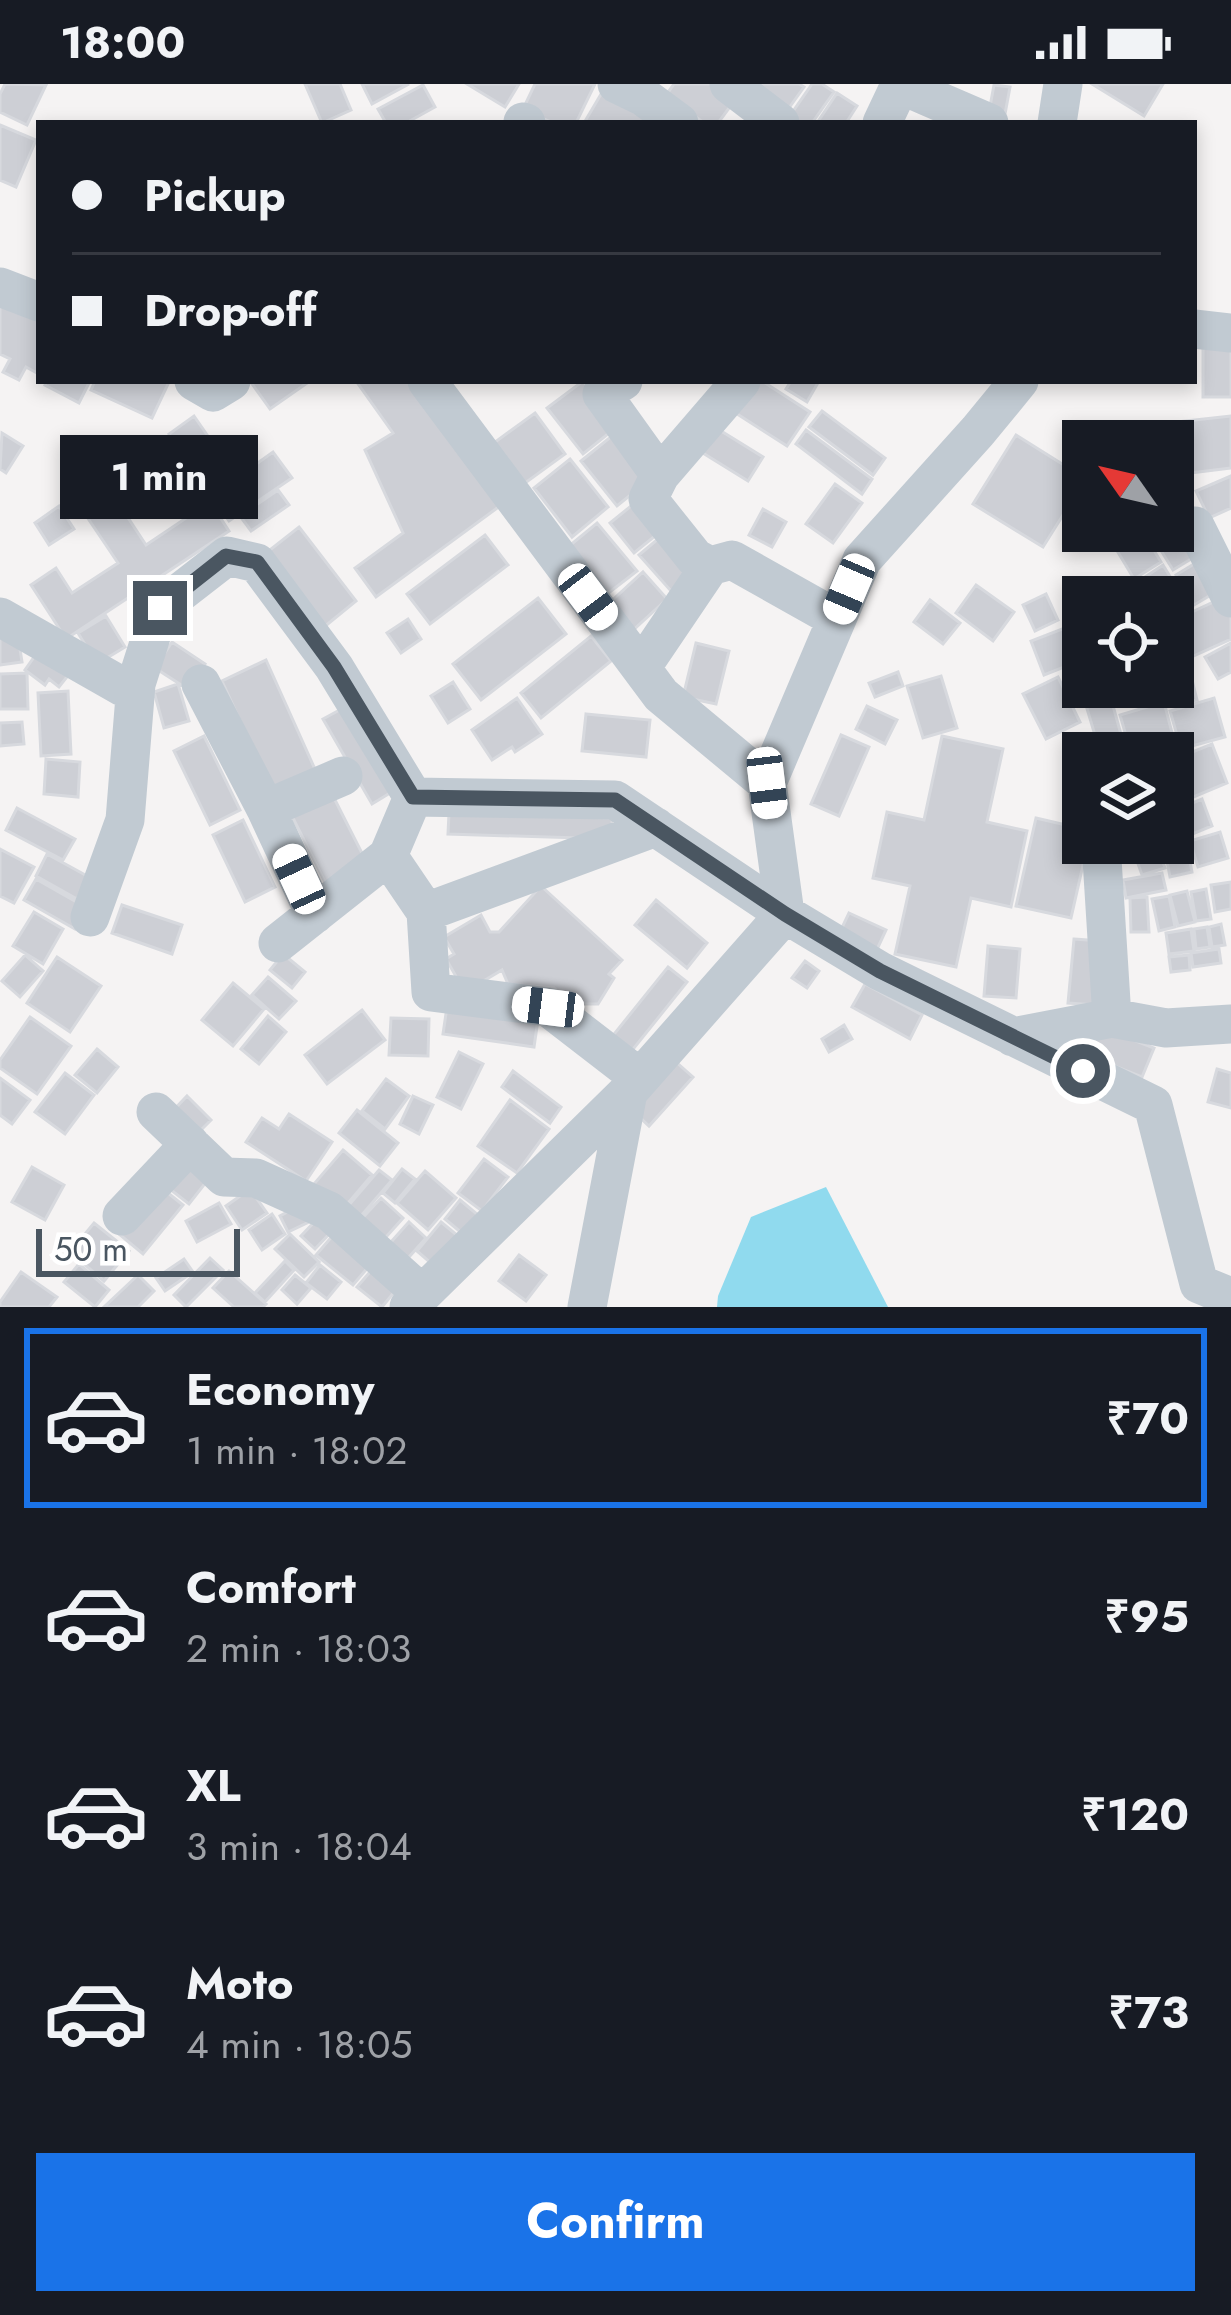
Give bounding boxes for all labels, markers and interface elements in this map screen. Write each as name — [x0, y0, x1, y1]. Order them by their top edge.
text: 18:00 — [60, 10, 185, 75]
text: Pickup — [144, 163, 286, 228]
text: Drop-off — [144, 278, 317, 343]
north arrow — [1062, 420, 1194, 552]
map controls — [1062, 420, 1194, 864]
callout: 1 min — [61, 434, 259, 518]
text: 1 min — [111, 448, 207, 505]
car — [818, 549, 880, 629]
car — [552, 557, 624, 637]
button: locate — [1062, 576, 1194, 708]
route end — [133, 581, 187, 635]
button: layers — [1062, 732, 1194, 864]
car — [745, 745, 789, 821]
car — [267, 839, 331, 919]
car — [510, 985, 586, 1029]
route start — [1056, 1044, 1110, 1098]
scale bar — [36, 1223, 240, 1276]
text: 50 m — [54, 1226, 128, 1273]
text: Economy — [186, 1357, 374, 1422]
icon: car — [42, 1364, 150, 1472]
text: ₹70 — [1106, 1386, 1189, 1451]
text: 1 min · 18:02 — [186, 1422, 408, 1479]
text: Comfort — [186, 1555, 356, 1620]
icon: car — [42, 1562, 150, 1670]
text: ₹95 — [1104, 1584, 1189, 1649]
text: 2 min · 18:03 — [186, 1620, 411, 1677]
text: XL — [186, 1753, 241, 1818]
icon: car — [42, 1760, 150, 1868]
text: ₹120 — [1081, 1782, 1189, 1847]
text: 3 min · 18:04 — [186, 1818, 412, 1875]
text: Moto — [186, 1951, 294, 2016]
icon: car — [42, 1958, 150, 2066]
text: ₹73 — [1108, 1980, 1189, 2045]
text: 4 min · 18:05 — [186, 2016, 413, 2073]
button: Confirm — [36, 2153, 1195, 2291]

